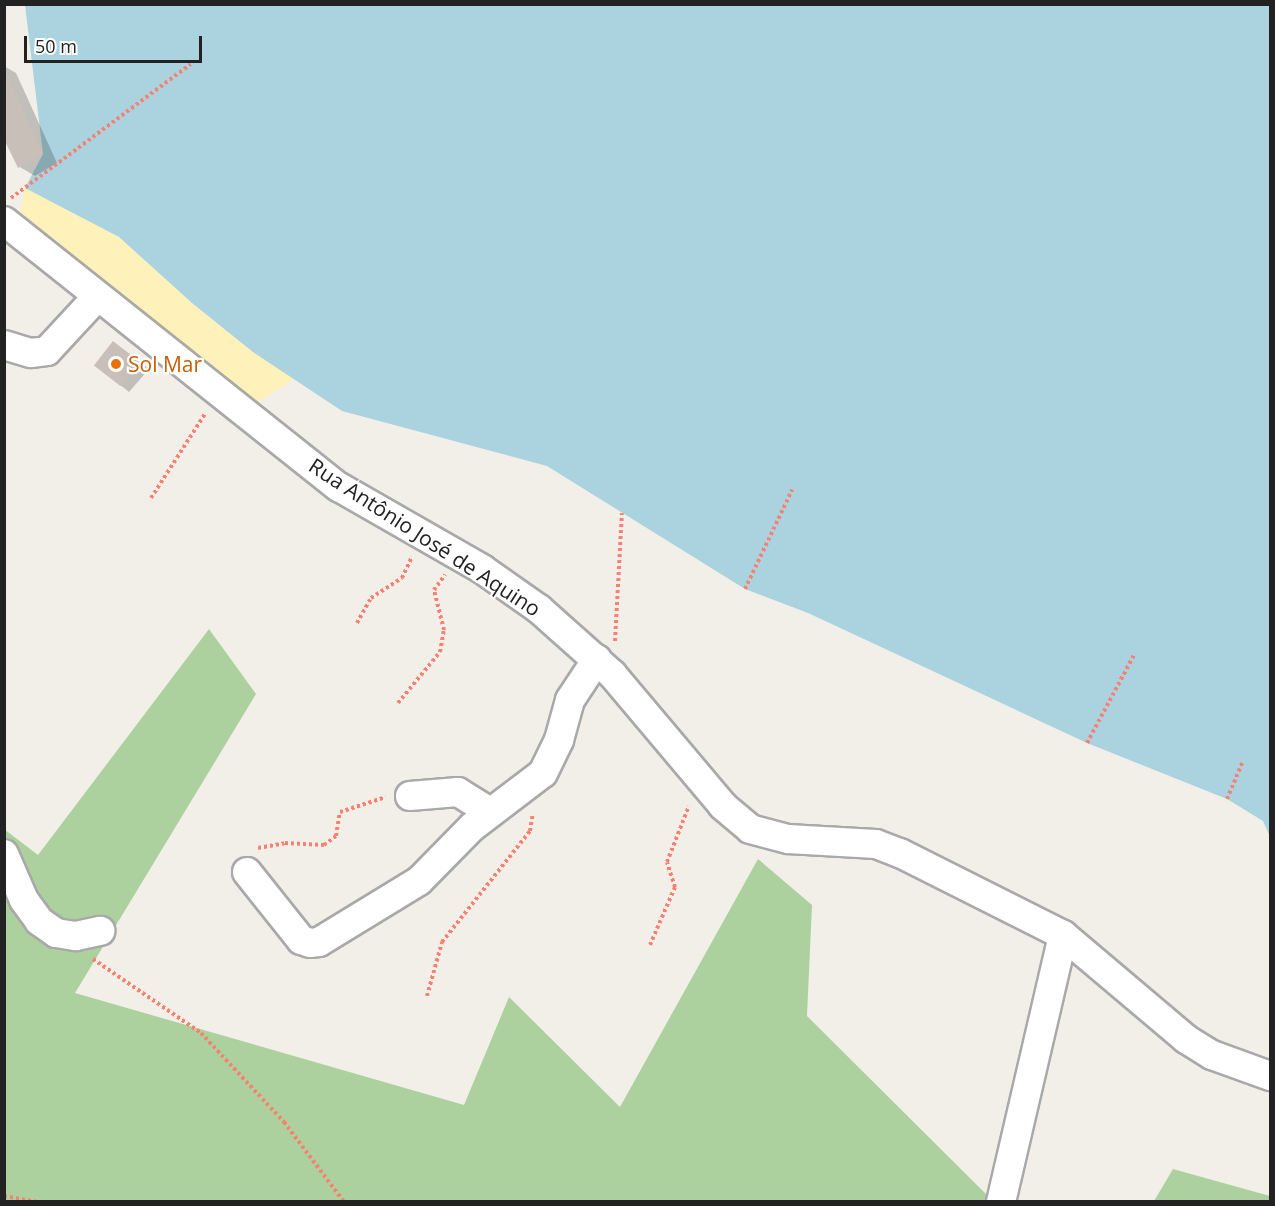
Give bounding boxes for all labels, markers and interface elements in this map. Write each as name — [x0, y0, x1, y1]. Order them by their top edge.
scale bar — [27, 24, 206, 62]
text: 50 m — [35, 34, 77, 58]
place label: Sol Mar — [128, 351, 202, 377]
marker: Sol Mar — [109, 357, 123, 371]
street label: Rua Antônio José de Aquino — [305, 453, 545, 621]

